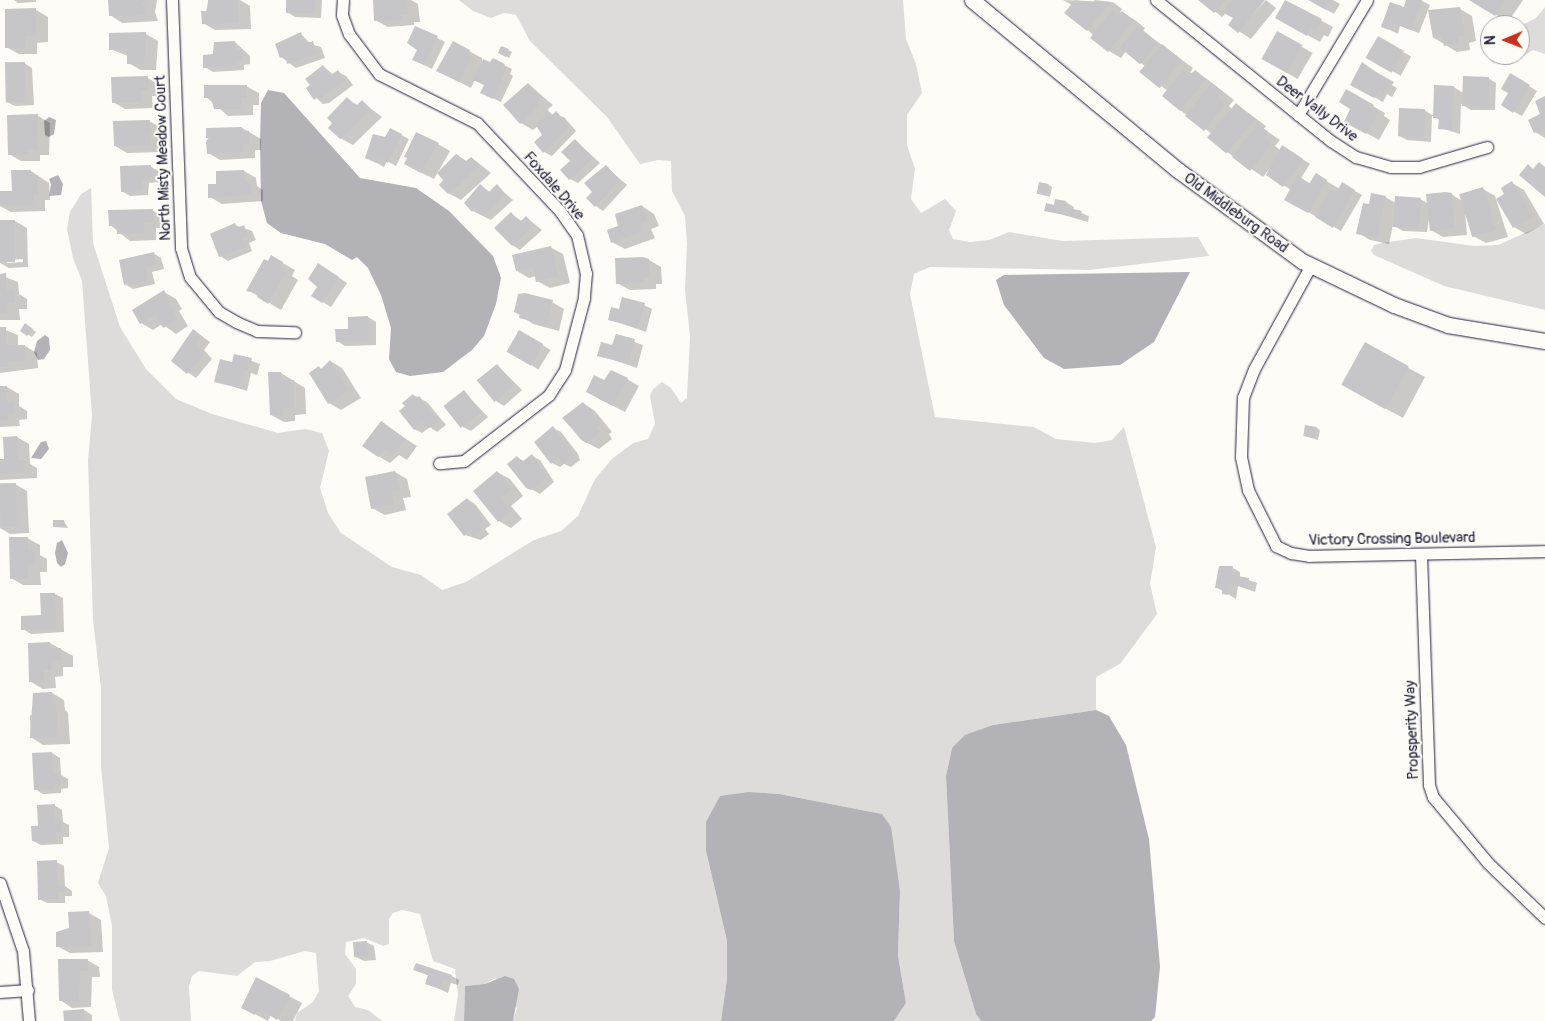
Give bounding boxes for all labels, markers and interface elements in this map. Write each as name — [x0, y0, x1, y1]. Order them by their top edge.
north arrow — [1480, 15, 1530, 65]
text: N — [1482, 35, 1499, 45]
street label: Deer Vally Drive — [1273, 72, 1361, 146]
street label: North Misty Meadow Court — [151, 75, 175, 241]
street label: Foxdale Drive — [520, 148, 588, 224]
street label: Old Middleburg Road — [1180, 169, 1292, 257]
street label: Victory Crossing Boulevard — [1308, 529, 1476, 549]
street label: Propsperity Way — [1401, 680, 1423, 780]

